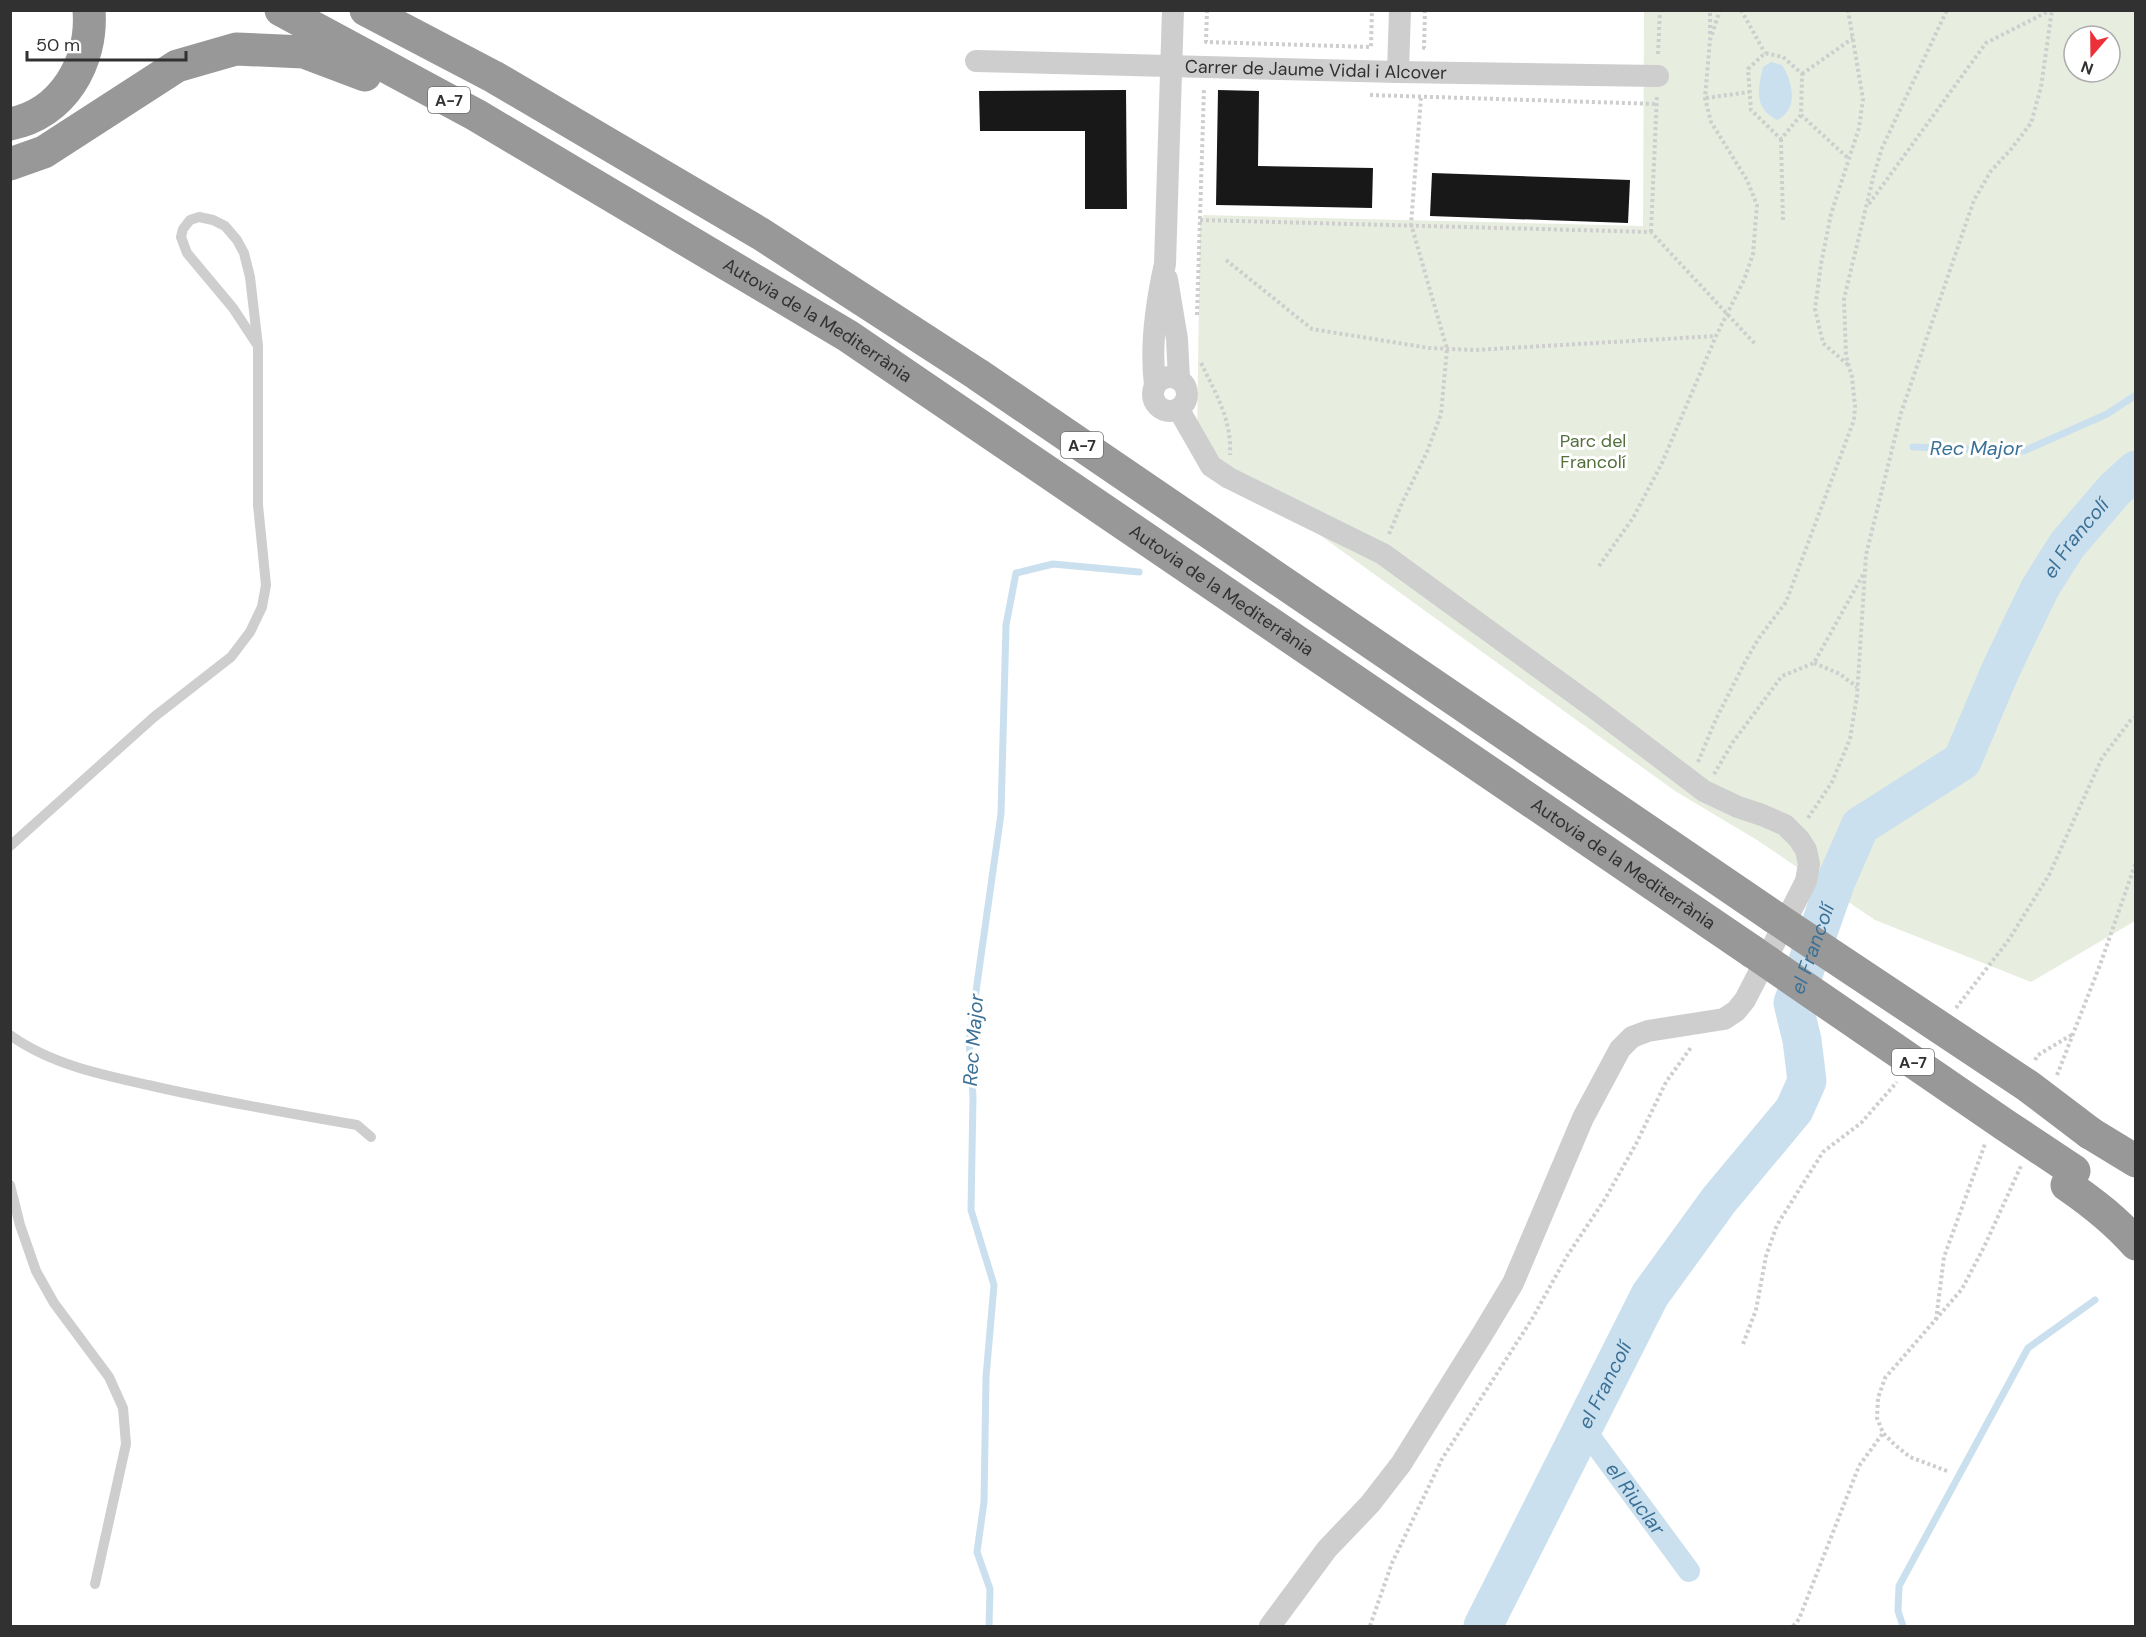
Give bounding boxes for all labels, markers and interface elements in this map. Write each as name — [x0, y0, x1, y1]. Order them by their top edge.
scale bar — [27, 24, 186, 62]
north arrow — [2062, 24, 2122, 84]
text: 50 m — [36, 33, 80, 57]
street label: Carrer de Jaume Vidal i Alcover — [1185, 54, 1447, 85]
text: N — [2078, 56, 2096, 79]
road number: A-7 — [428, 87, 470, 113]
street label: Autovia de la Mediterrània — [719, 253, 917, 388]
park label: Parc del Francolí — [1560, 429, 1626, 474]
road number: A-7 — [1061, 432, 1103, 458]
water label: Rec Major — [1930, 435, 2023, 461]
water label: el Francolí — [2037, 491, 2115, 583]
street label: Autovia de la Mediterrània — [1125, 519, 1318, 662]
street label: Autovia de la Mediterrània — [1526, 792, 1720, 935]
water label: el Francolí — [1784, 898, 1841, 998]
water label: Rec Major — [957, 992, 989, 1087]
road number: A-7 — [1892, 1049, 1934, 1075]
water label: el Francolí — [1572, 1336, 1638, 1433]
water label: el Riuclar — [1600, 1457, 1671, 1540]

